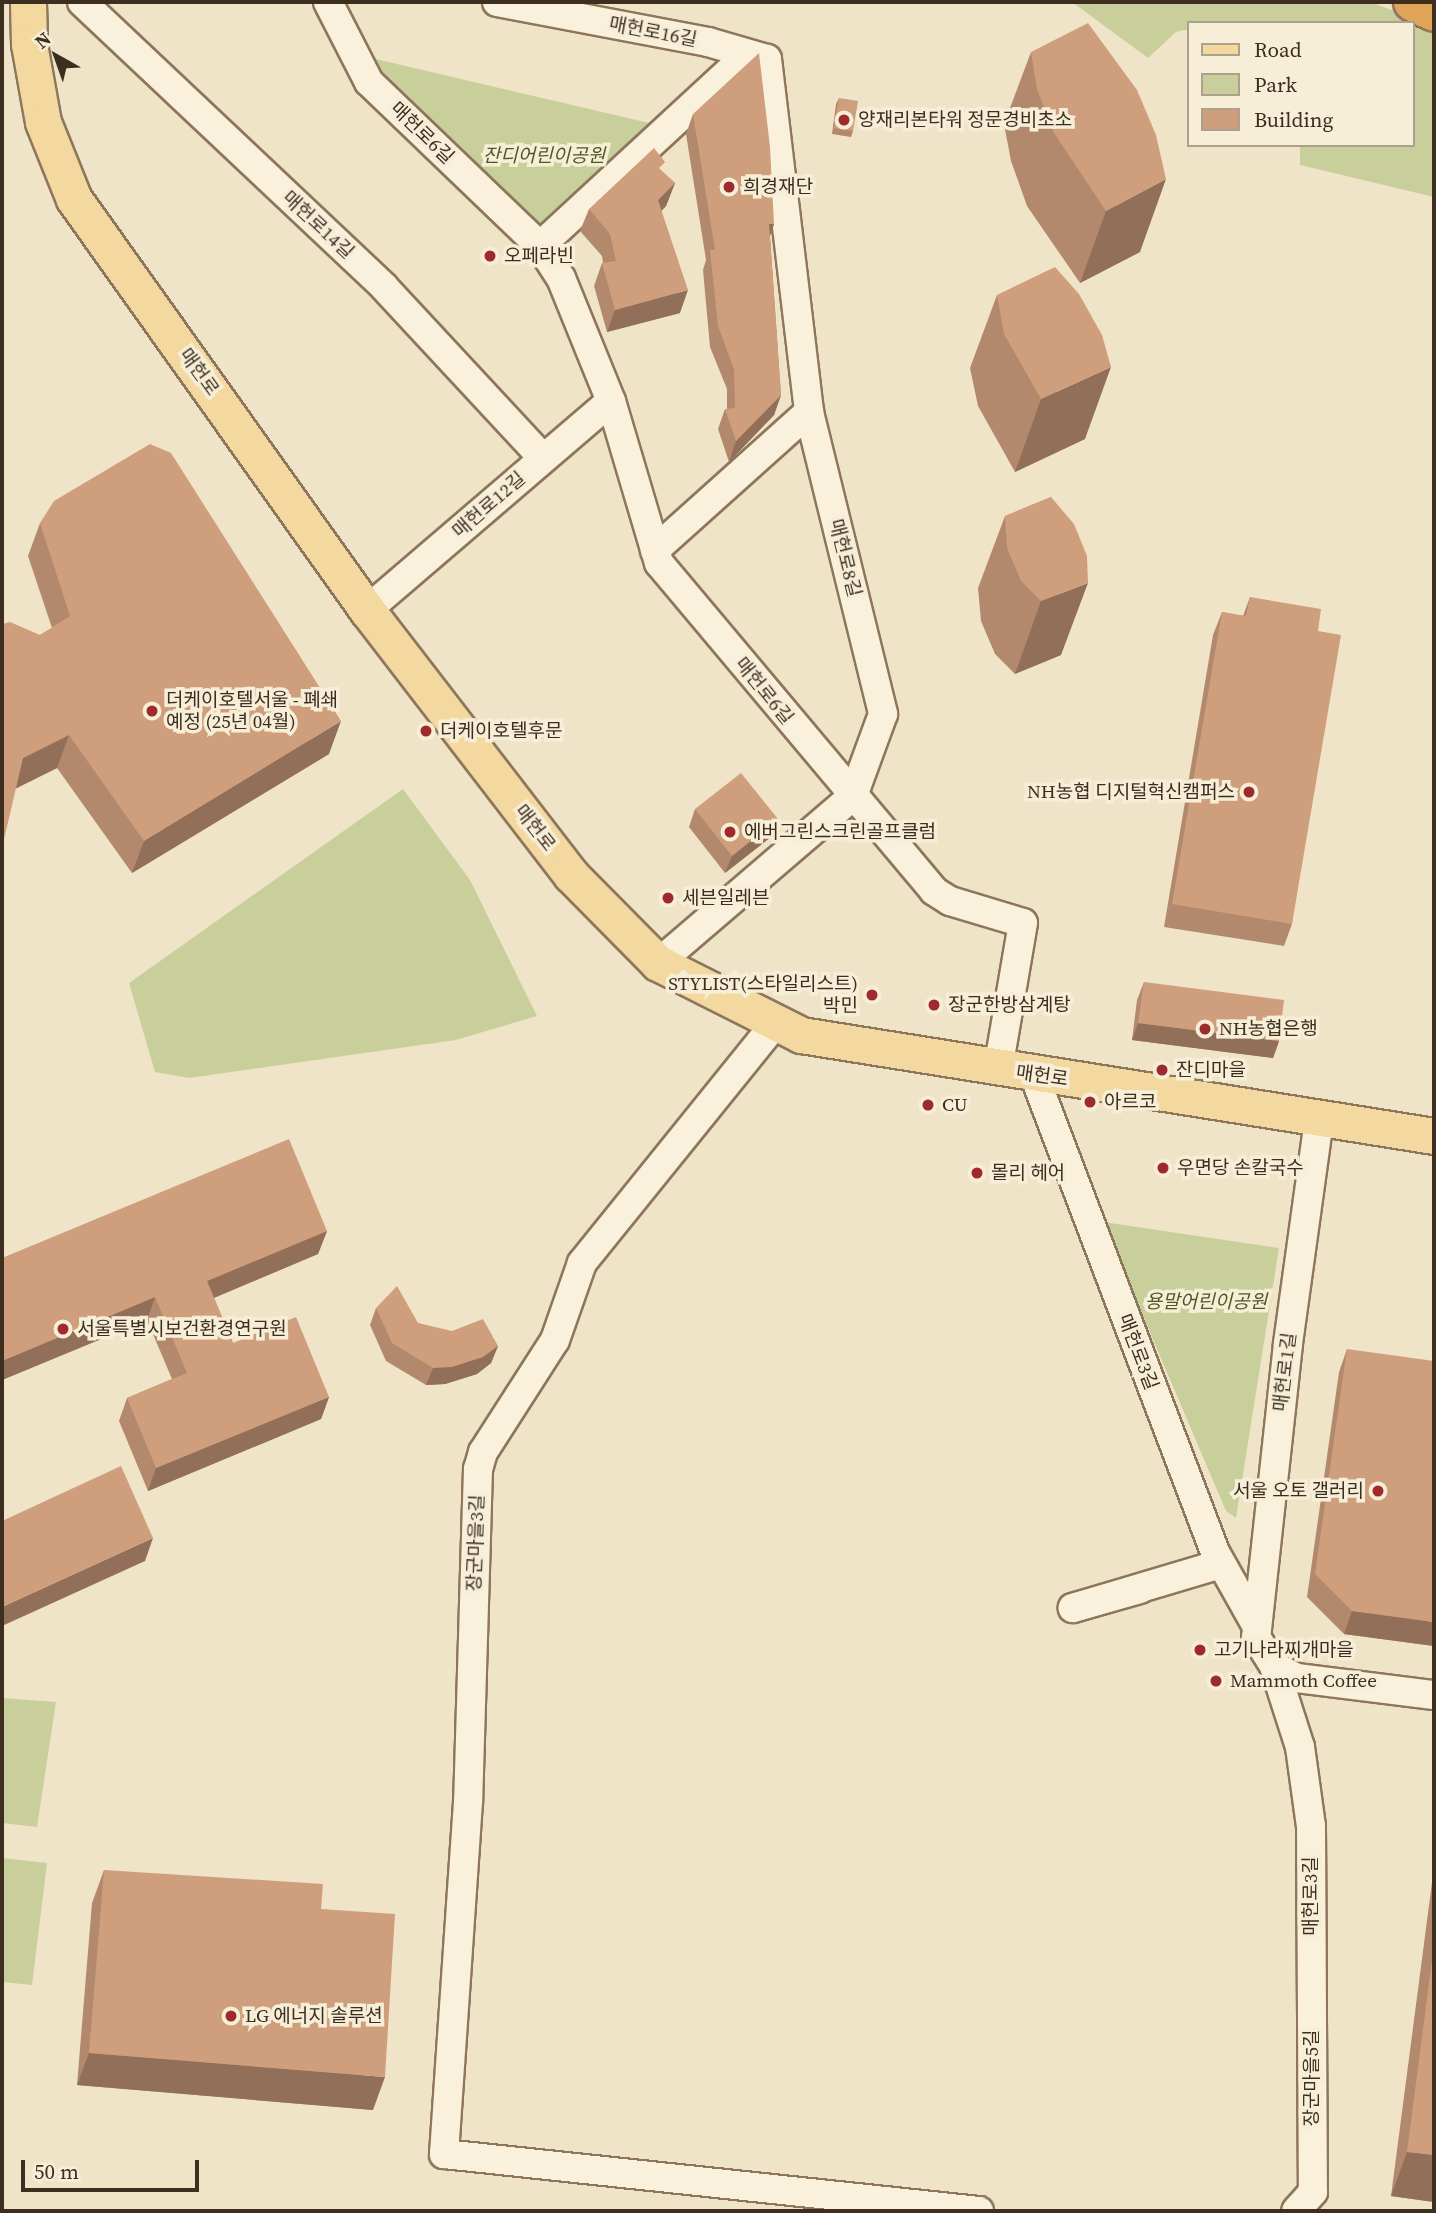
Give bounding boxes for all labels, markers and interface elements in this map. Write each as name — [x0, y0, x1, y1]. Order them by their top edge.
street label: 매헌로16길 — [607, 12, 699, 52]
north arrow — [21, 21, 91, 91]
legend — [1188, 21, 1415, 147]
text: N — [29, 26, 56, 54]
text: Road — [1254, 35, 1302, 64]
text: Park — [1254, 70, 1297, 99]
street label: 매헌로6길 — [386, 97, 458, 169]
text: Building — [1254, 105, 1333, 134]
place label: 양재리본타워 정문경비초소 — [858, 109, 1072, 131]
marker: 양재리본타워 정문경비초소 — [836, 112, 852, 128]
park label: 잔디어린이공원 — [483, 145, 605, 167]
place label: 희경재단 — [743, 176, 813, 198]
marker: 희경재단 — [721, 179, 737, 195]
street label: 매헌로14길 — [278, 186, 358, 264]
place label: 오페라빈 — [504, 245, 574, 267]
marker: 오페라빈 — [482, 248, 498, 264]
street label: 매헌로 — [174, 344, 224, 400]
street label: 매헌로12길 — [448, 467, 530, 543]
street label: 매헌로8길 — [824, 517, 866, 599]
street label: 매헌로6길 — [730, 653, 798, 729]
place label: 더케이호텔서울 - 폐쇄 예정 (25년 04월) — [166, 689, 338, 733]
marker: 더케이호텔서울 - 폐쇄 예정 (25년 04월) — [144, 703, 160, 719]
place label: 더케이호텔후문 — [440, 720, 562, 742]
marker: 더케이호텔후문 — [418, 723, 434, 739]
place label: NH농협 디지털혁신캠퍼스 — [1027, 781, 1235, 803]
marker: NH농협 디지털혁신캠퍼스 — [1241, 784, 1257, 800]
street label: 매헌로 — [510, 800, 560, 856]
place label: 에버그린스크린골프클럼 — [744, 821, 936, 843]
marker: 에버그린스크린골프클럼 — [722, 824, 738, 840]
place label: 세븐일레븐 — [682, 887, 769, 909]
marker: 세븐일레븐 — [660, 890, 676, 906]
place label: STYLIST(스타일리스트) 박민 — [668, 973, 858, 1017]
marker: STYLIST(스타일리스트) 박민 — [864, 987, 880, 1003]
place label: 장군한방삼계탕 — [948, 994, 1070, 1016]
marker: 장군한방삼계탕 — [926, 997, 942, 1013]
place label: NH농협은행 — [1219, 1018, 1318, 1040]
marker: NH농협은행 — [1197, 1021, 1213, 1037]
place label: 잔디마을 — [1176, 1059, 1246, 1081]
street label: 매헌로 — [1014, 1061, 1070, 1091]
marker: 잔디마을 — [1154, 1062, 1170, 1078]
place label: 아르코 — [1104, 1091, 1156, 1113]
place label: CU — [942, 1094, 968, 1116]
marker: 아르코 — [1082, 1094, 1098, 1110]
marker: CU — [920, 1097, 936, 1113]
place label: 우면당 손칼국수 — [1177, 1157, 1304, 1179]
marker: 우면당 손칼국수 — [1155, 1160, 1171, 1176]
place label: 몰리 헤어 — [991, 1162, 1065, 1184]
marker: 몰리 헤어 — [969, 1165, 985, 1181]
park label: 용말어린이공원 — [1145, 1291, 1267, 1313]
street label: 매헌로3길 — [1113, 1311, 1163, 1393]
place label: 서울특별시보건환경연구원 — [77, 1318, 287, 1340]
marker: 서울특별시보건환경연구원 — [55, 1321, 71, 1337]
street label: 매헌로1길 — [1269, 1331, 1301, 1413]
place label: 서울 오토 갤러리 — [1233, 1480, 1364, 1502]
marker: 서울 오토 갤러리 — [1370, 1483, 1386, 1499]
street label: 장군마을3길 — [463, 1494, 489, 1592]
place label: 고기나라찌개마을 — [1214, 1639, 1354, 1661]
marker: 고기나라찌개마을 — [1192, 1642, 1208, 1658]
place label: Mammoth Coffee — [1230, 1670, 1377, 1692]
marker: Mammoth Coffee — [1208, 1673, 1224, 1689]
street label: 매헌로3길 — [1300, 1856, 1322, 1936]
place label: LG 에너지 솔루션 — [245, 2005, 383, 2027]
marker: LG 에너지 솔루션 — [223, 2008, 239, 2024]
street label: 장군마을5길 — [1301, 2030, 1323, 2126]
scale bar — [24, 2146, 203, 2190]
text: 50 m — [34, 2157, 79, 2186]

